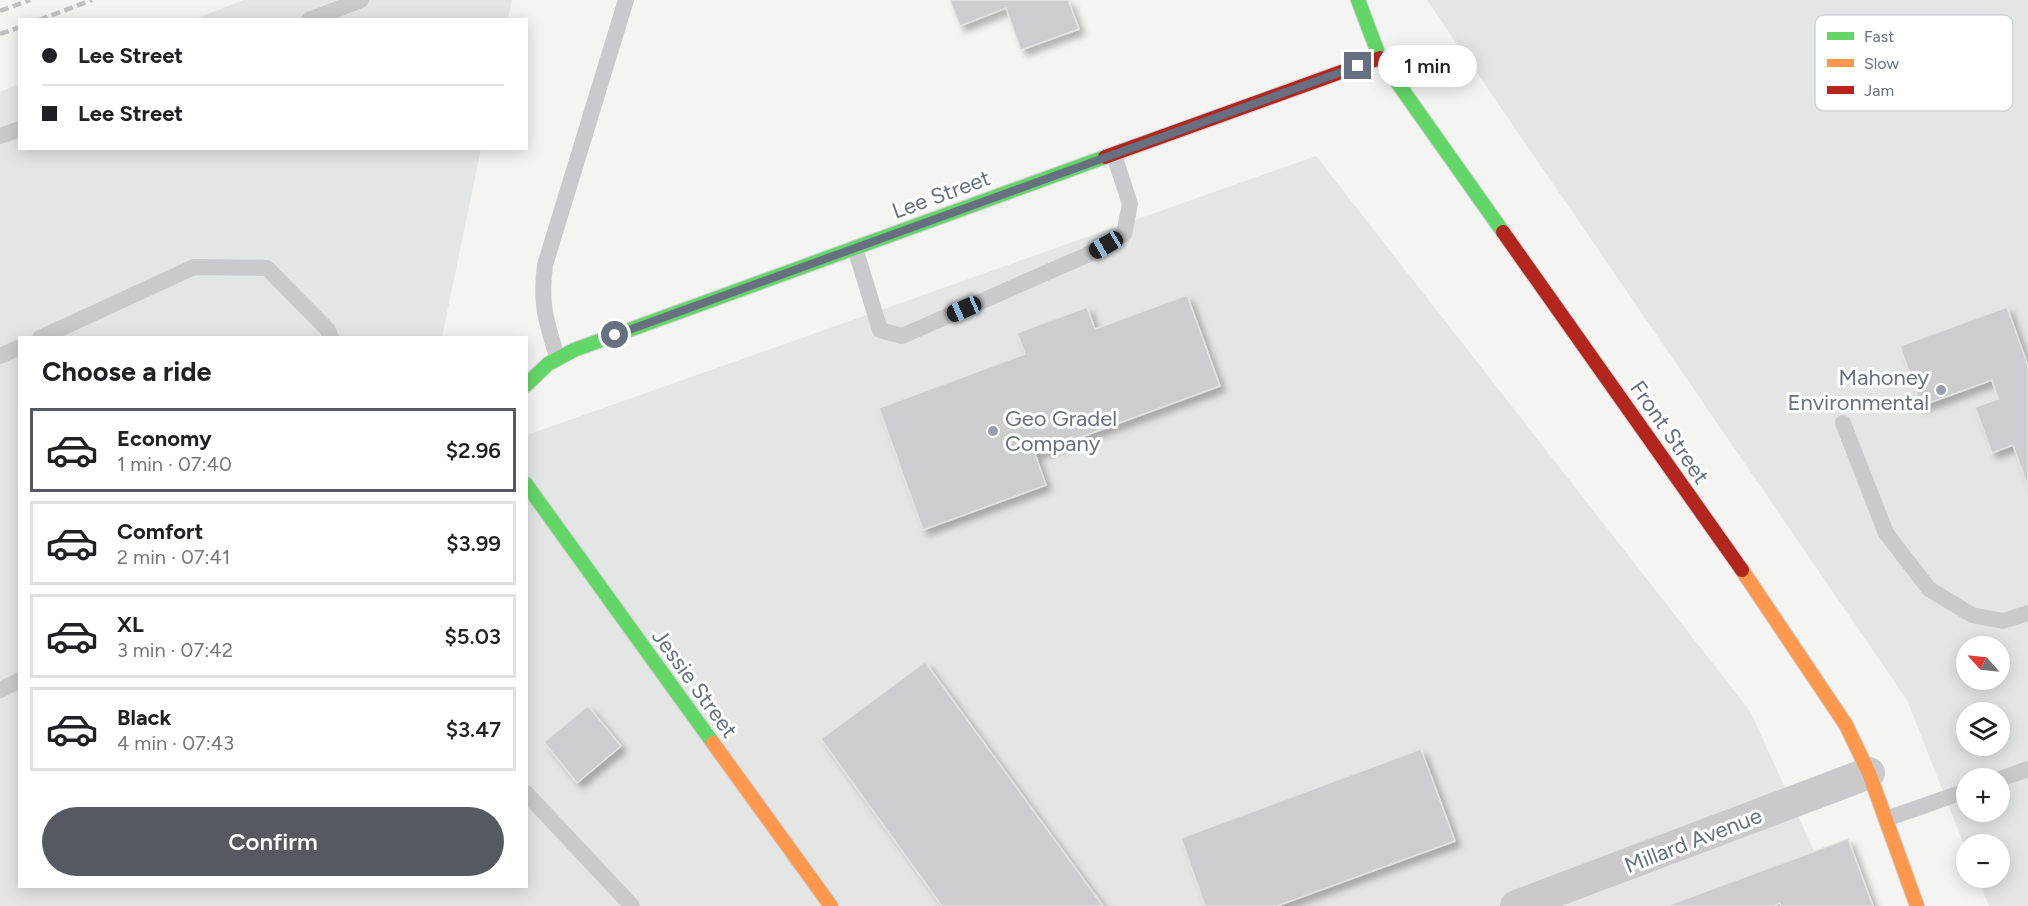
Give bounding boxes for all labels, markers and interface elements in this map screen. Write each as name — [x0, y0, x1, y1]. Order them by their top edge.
legend — [1815, 15, 2013, 111]
text: Fast — [1864, 27, 1894, 46]
text: Lee Street — [78, 42, 183, 69]
callout: 1 min — [1379, 45, 1478, 87]
route end — [1344, 52, 1371, 79]
text: 1 min — [1404, 54, 1451, 78]
text: Slow — [1864, 54, 1899, 73]
text: Jam — [1864, 81, 1894, 100]
text: Lee Street — [78, 100, 183, 127]
street label: Lee Street — [888, 164, 994, 225]
car — [1086, 228, 1126, 262]
car — [944, 293, 984, 325]
route start — [601, 321, 628, 348]
text: Choose a ride — [42, 355, 211, 388]
place label: Mahoney Environmental — [1788, 364, 1929, 416]
street label: Front Street — [1624, 376, 1715, 489]
marker: Mahoney Environmental — [1934, 383, 1948, 397]
place label: Geo Gradel Company — [1005, 405, 1117, 457]
icon: car — [45, 423, 99, 477]
marker: Geo Gradel Company — [986, 424, 1000, 438]
text: Economy — [117, 425, 212, 452]
text: $2.96 — [446, 437, 501, 464]
text: 1 min · 07:40 — [117, 452, 232, 476]
icon: car — [45, 516, 99, 570]
text: Comfort — [117, 518, 203, 545]
text: $3.99 — [446, 530, 501, 557]
text: 2 min · 07:41 — [117, 545, 230, 569]
icon: car — [45, 609, 99, 663]
text: XL — [117, 611, 144, 638]
text: $5.03 — [445, 623, 501, 650]
street label: Jessie Street — [646, 624, 743, 743]
north arrow — [1956, 636, 2010, 690]
map controls — [1956, 636, 2010, 888]
text: 3 min · 07:42 — [117, 638, 233, 662]
icon: car — [45, 702, 99, 756]
button: layers — [1956, 702, 2010, 756]
text: Black — [117, 704, 171, 731]
text: $3.47 — [446, 716, 501, 743]
text: 4 min · 07:43 — [117, 731, 234, 755]
button: + — [1956, 768, 2010, 822]
street label: Millard Avenue — [1621, 802, 1766, 879]
button: Confirm — [42, 807, 504, 876]
button: − — [1956, 834, 2010, 888]

